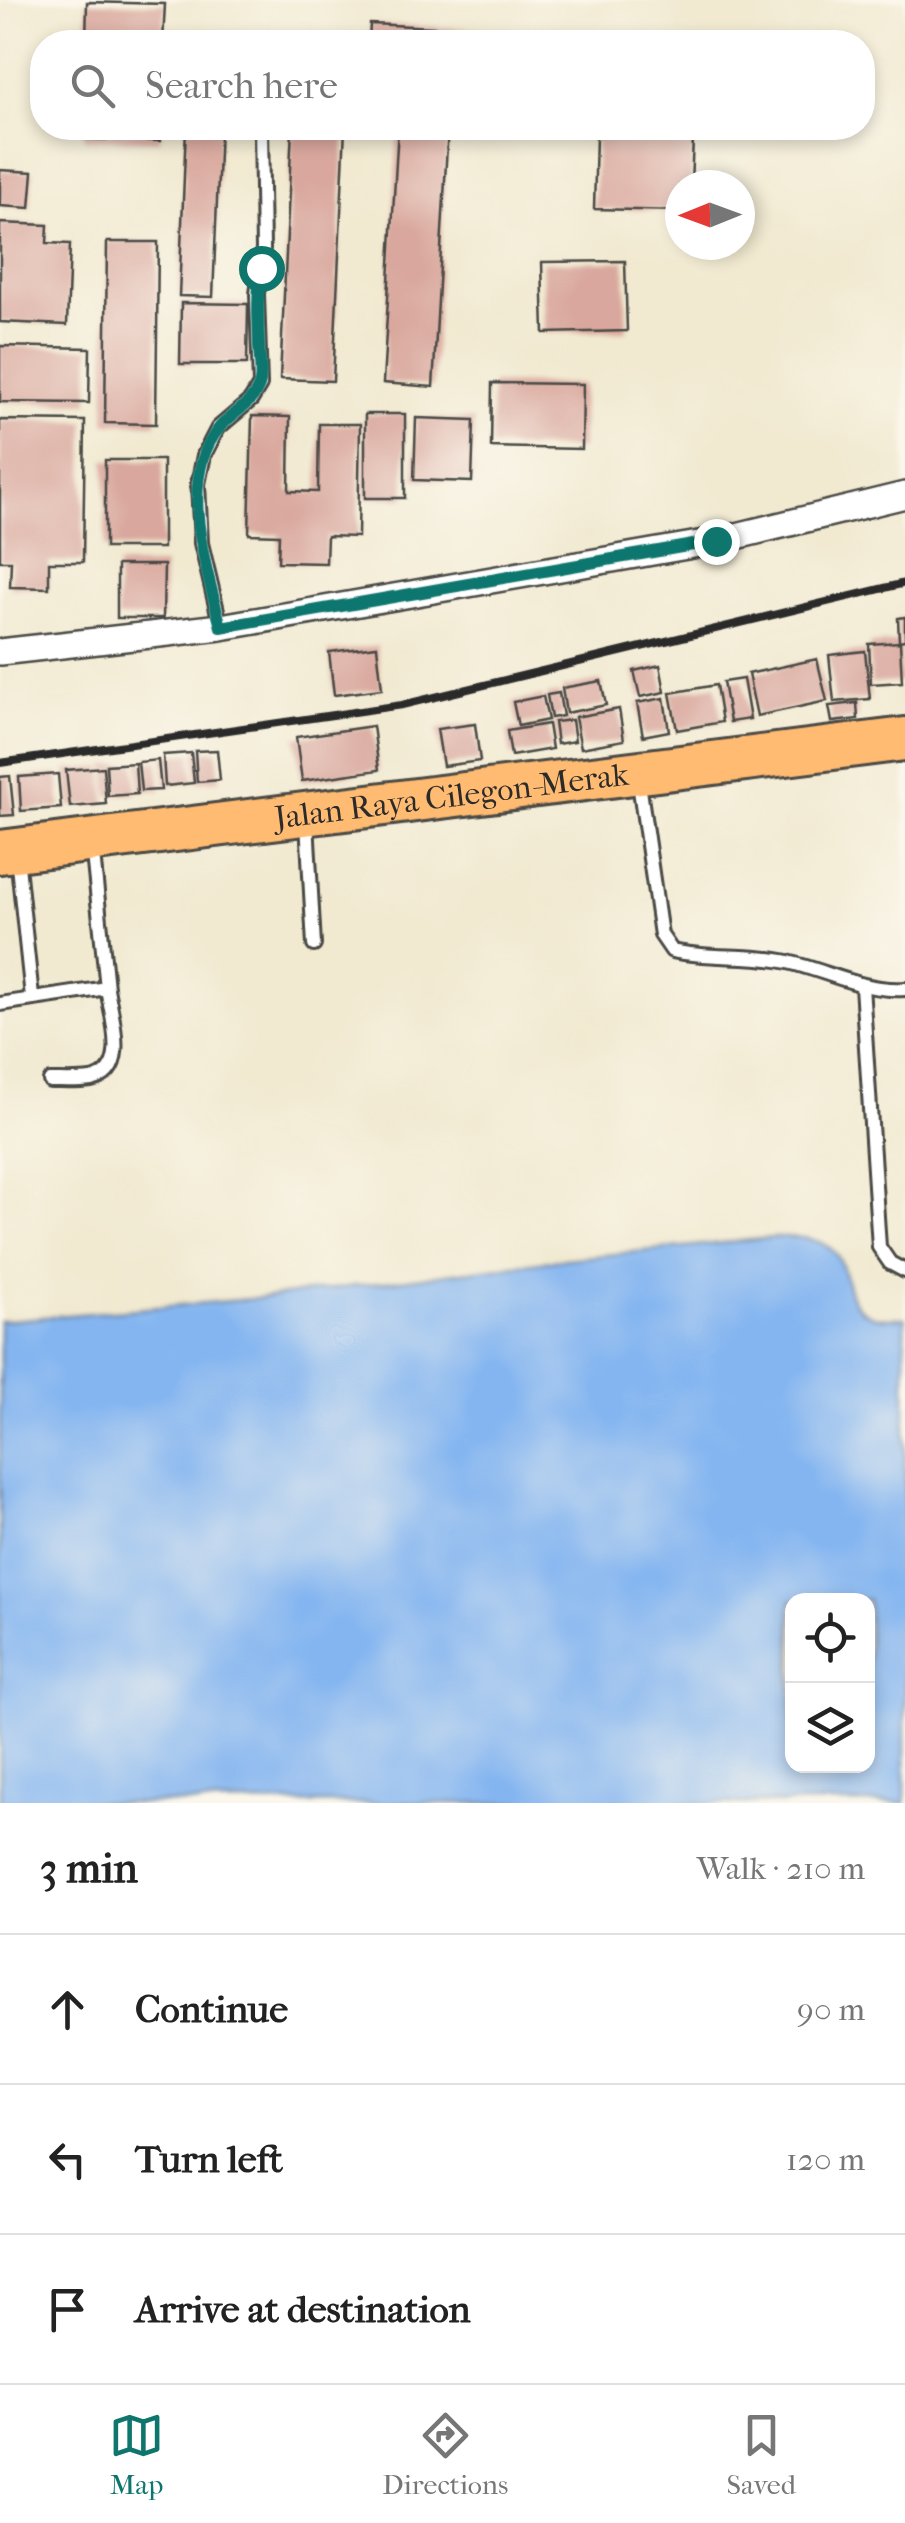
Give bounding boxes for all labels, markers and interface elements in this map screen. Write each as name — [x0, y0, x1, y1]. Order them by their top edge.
search box — [30, 30, 875, 140]
icon: search — [65, 58, 120, 113]
text: Search here — [145, 63, 338, 108]
north arrow — [665, 170, 755, 260]
route start — [239, 246, 285, 292]
route end — [694, 519, 740, 565]
street label: Jalan Raya Cilegon-Merak — [269, 755, 631, 836]
map controls — [785, 1593, 875, 1773]
button: locate — [785, 1593, 875, 1683]
button: layers — [785, 1683, 875, 1773]
text: 3 min — [40, 1844, 138, 1893]
text: Walk · 210 m — [697, 1850, 865, 1887]
icon: ahead — [40, 1982, 95, 2037]
text: Continue — [135, 1987, 288, 2032]
text: 90 m — [797, 1991, 865, 2028]
icon: left — [40, 2132, 95, 2187]
text: Turn left — [135, 2137, 283, 2182]
text: 120 m — [786, 2141, 865, 2178]
icon: arrive — [40, 2282, 95, 2337]
text: Arrive at destination — [135, 2287, 471, 2332]
tab: Map — [109, 2408, 164, 2501]
tab: Directions — [382, 2408, 508, 2501]
tab: Saved — [726, 2408, 796, 2501]

